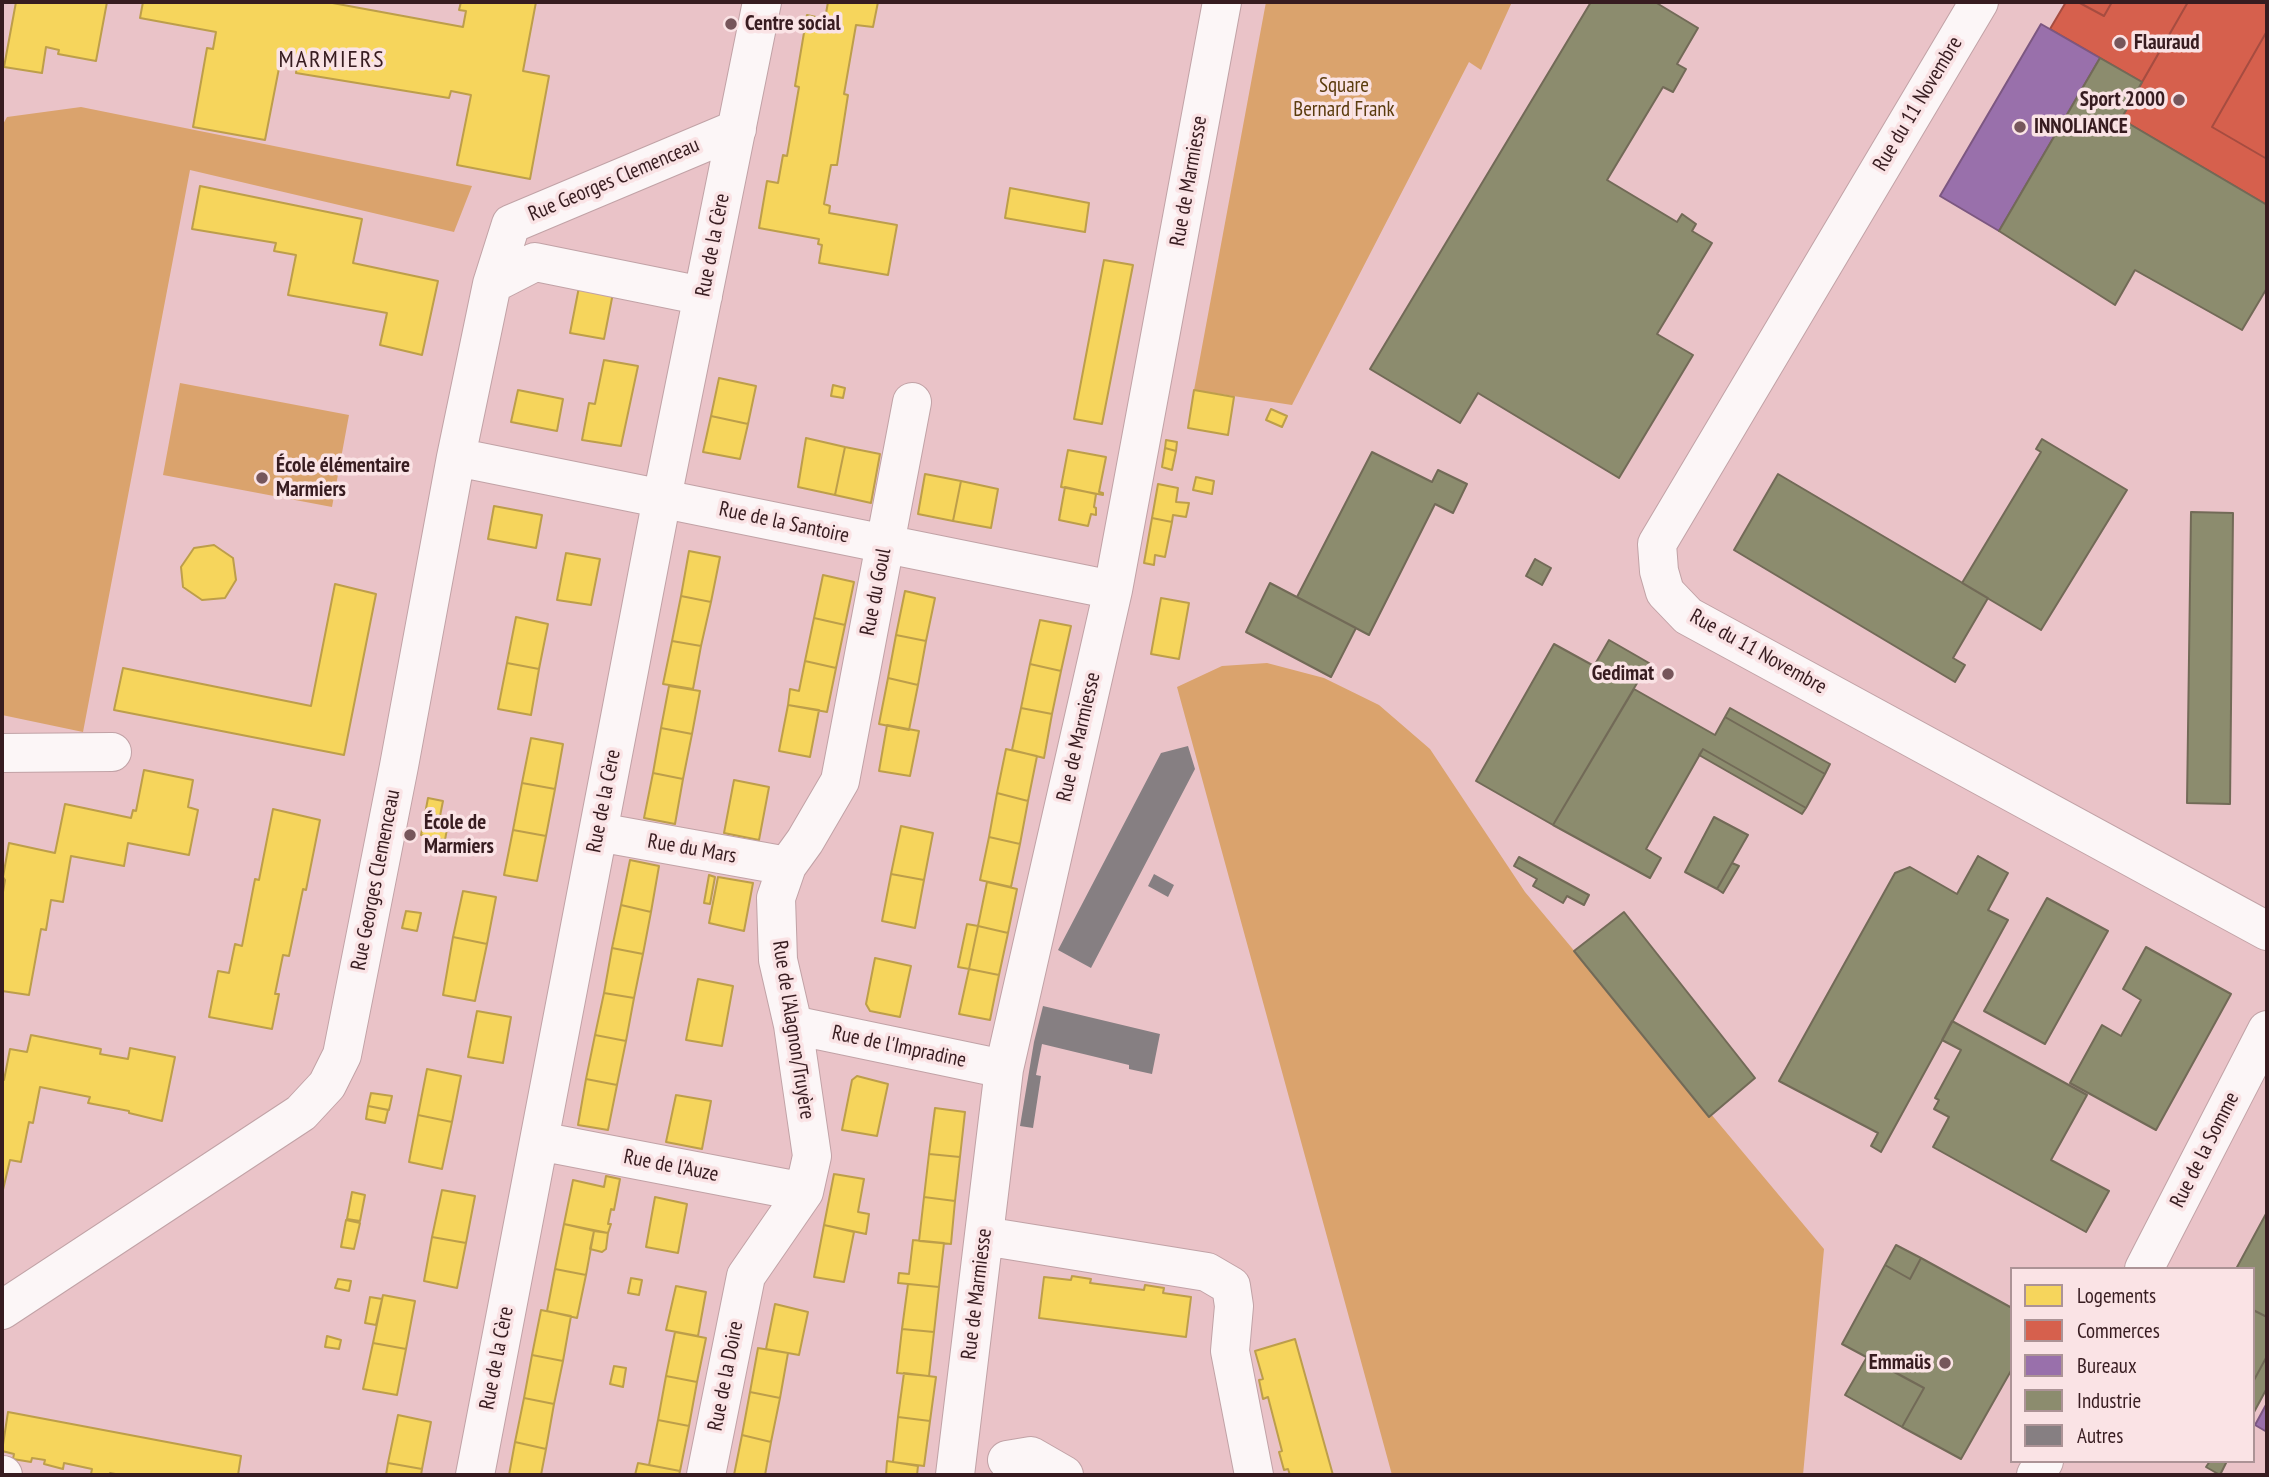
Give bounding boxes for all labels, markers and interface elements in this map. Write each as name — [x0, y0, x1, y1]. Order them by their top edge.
place label: Centre social — [745, 11, 841, 37]
marker: Centre social — [723, 16, 739, 32]
place label: Flauraud — [2134, 30, 2199, 56]
street label: Rue du 11 Novembre — [1868, 32, 1968, 176]
marker: Flauraud — [2112, 35, 2128, 51]
district label: MARMIERS — [279, 46, 385, 74]
park label: Square Bernard Frank — [1293, 73, 1395, 123]
place label: Sport 2000 — [2080, 87, 2165, 113]
marker: Sport 2000 — [2171, 92, 2187, 108]
street label: Rue de Marmiesse — [1165, 114, 1213, 248]
place label: INNOLIANCE — [2034, 114, 2128, 140]
marker: INNOLIANCE — [2012, 119, 2028, 135]
street label: Rue Georges Clemenceau — [525, 133, 703, 227]
street label: Rue de la Cère — [691, 191, 735, 299]
place label: École élémentaire Marmiers — [276, 453, 410, 503]
marker: École élémentaire Marmiers — [254, 470, 270, 486]
street label: Rue de la Santoire — [717, 497, 851, 549]
street label: Rue du Goul — [855, 546, 897, 638]
street label: Rue du 11 Novembre — [1685, 604, 1831, 700]
place label: Gedimat — [1592, 661, 1654, 687]
marker: Gedimat — [1660, 666, 1676, 682]
street label: Rue de Marmiesse — [1052, 670, 1106, 804]
street label: Rue de la Cère — [582, 747, 626, 855]
street label: Rue Georges Clemenceau — [346, 788, 406, 972]
place label: École de Marmiers — [424, 810, 494, 860]
marker: École de Marmiers — [402, 827, 418, 843]
street label: Rue du Mars — [646, 829, 738, 869]
street label: Rue de l'Alagnon/Truyère — [766, 939, 820, 1121]
street label: Rue de l'Impradine — [830, 1020, 968, 1074]
street label: Rue de la Somme — [2165, 1088, 2245, 1212]
street label: Rue de l'Auze — [621, 1144, 721, 1188]
street label: Rue de Marmiesse — [956, 1227, 998, 1361]
legend — [2010, 1267, 2255, 1463]
text: Logements — [2077, 1282, 2156, 1309]
street label: Rue de la Cère — [475, 1304, 519, 1412]
text: Commerces — [2077, 1317, 2160, 1344]
street label: Rue de la Doire — [703, 1319, 749, 1433]
place label: Emmaüs — [1869, 1350, 1931, 1376]
text: Bureaux — [2077, 1352, 2137, 1379]
marker: Emmaüs — [1937, 1355, 1953, 1371]
text: Industrie — [2077, 1387, 2141, 1414]
text: Autres — [2077, 1422, 2123, 1449]

